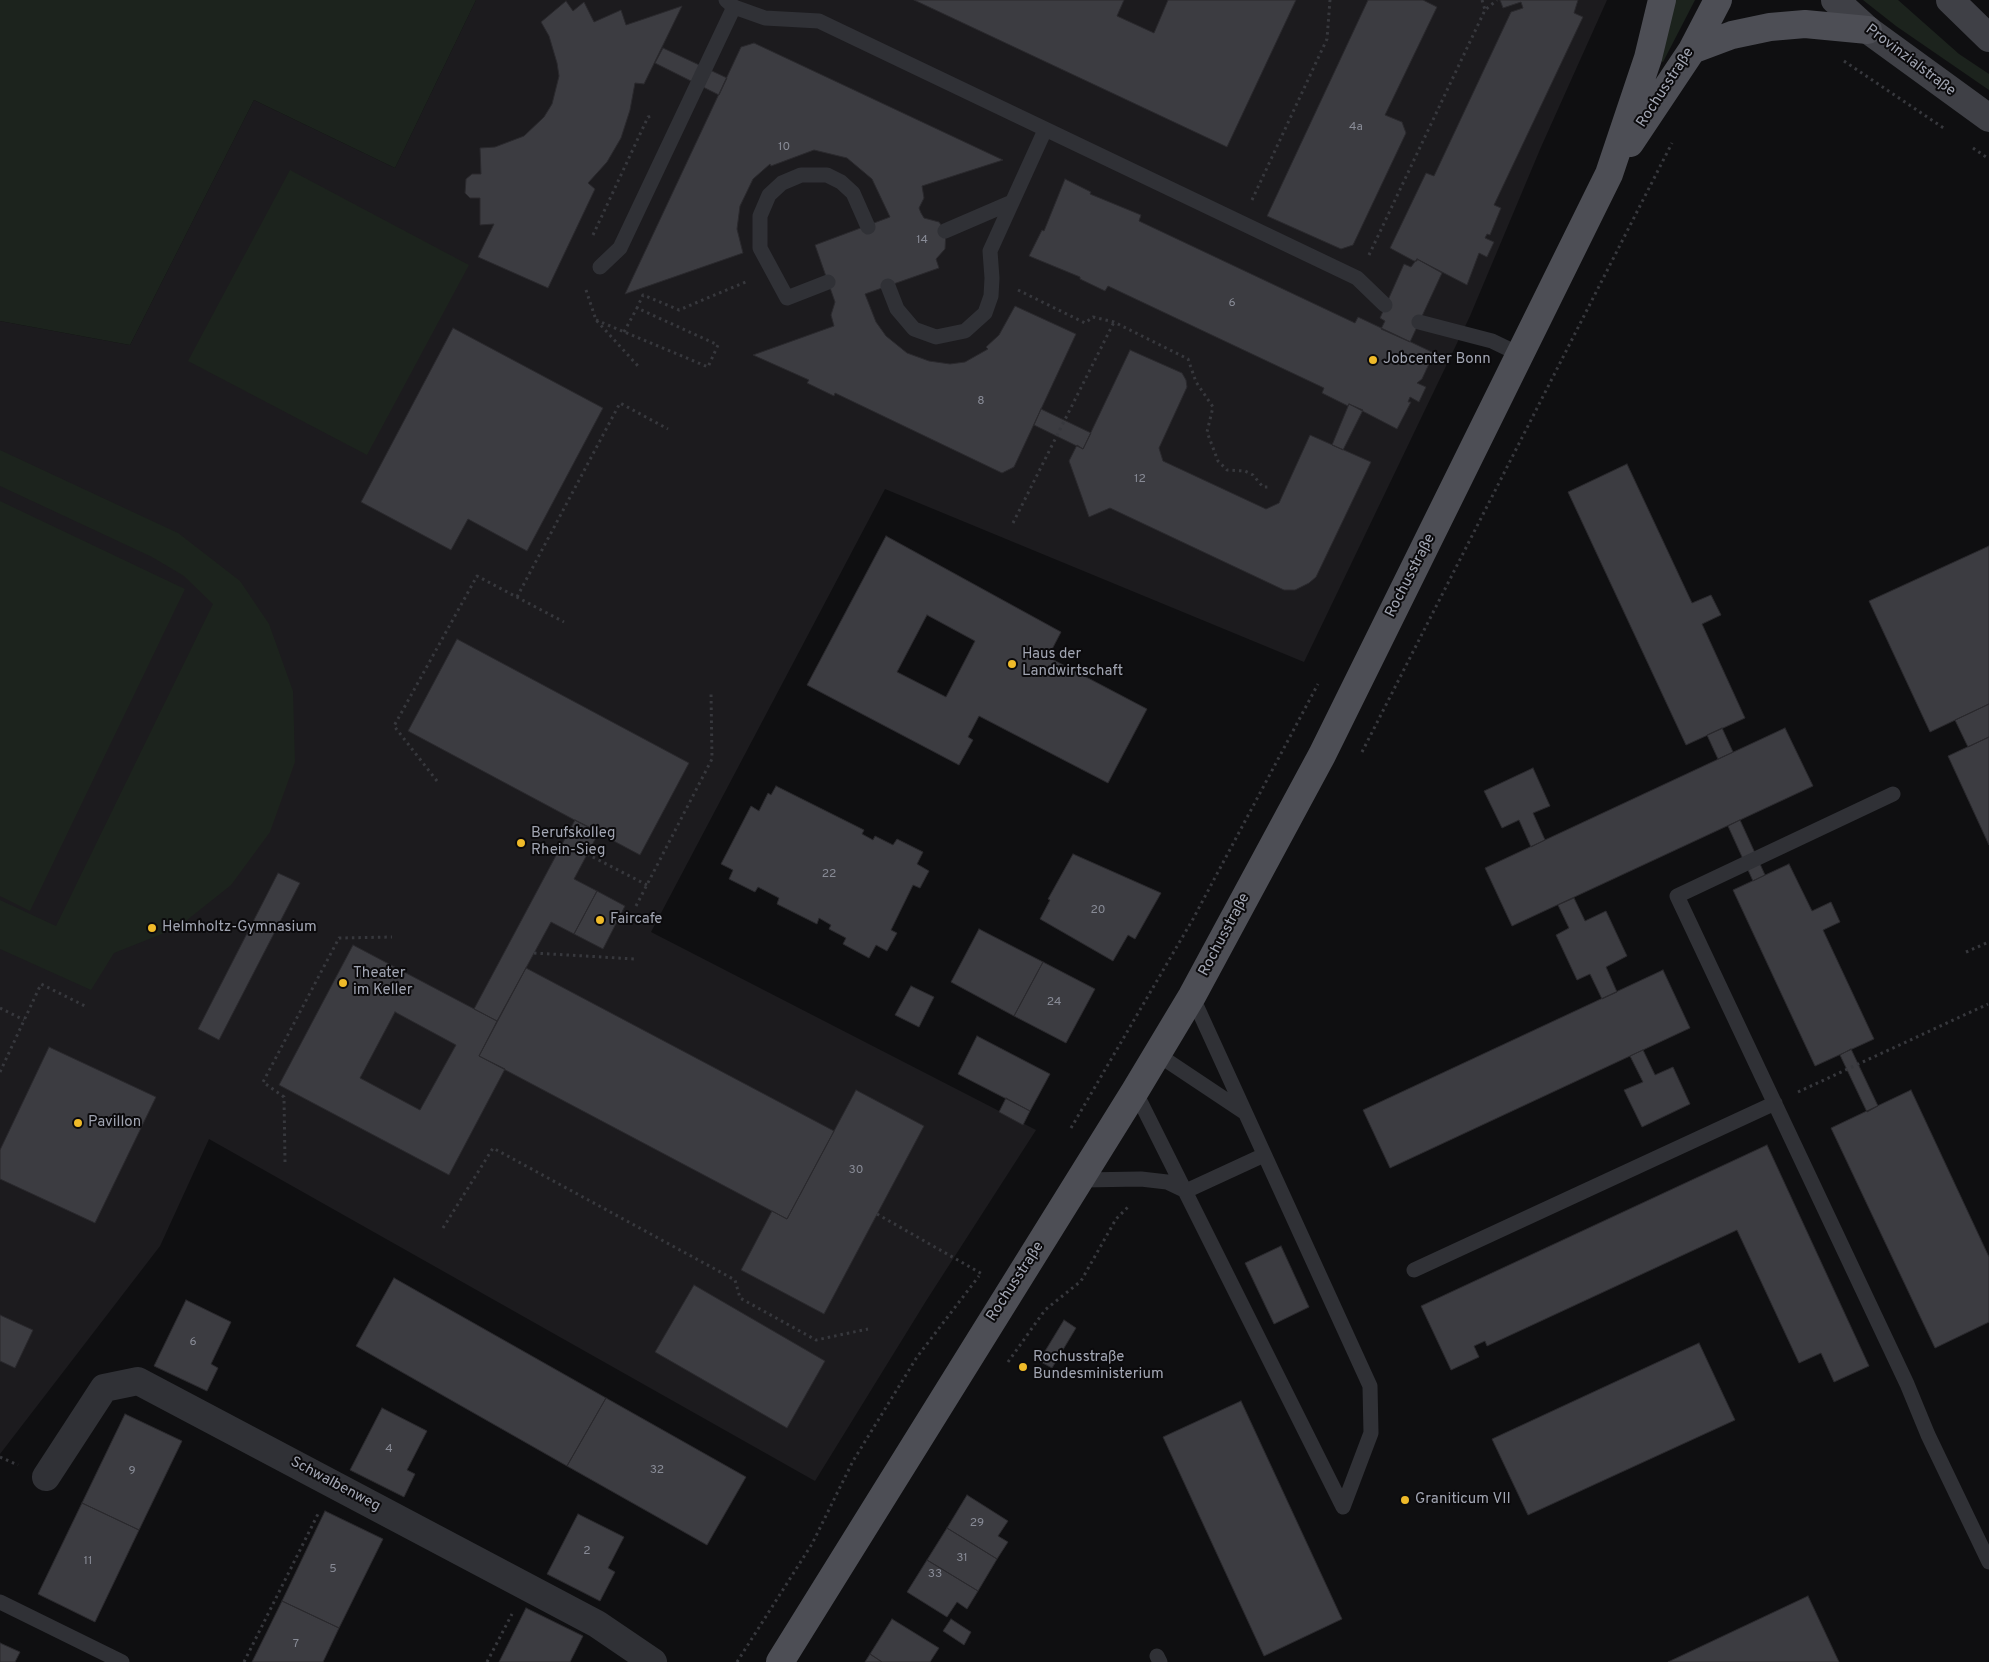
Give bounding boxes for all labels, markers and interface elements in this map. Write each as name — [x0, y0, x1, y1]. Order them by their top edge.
street label: Provinzialstraße — [1861, 21, 1959, 101]
street label: Rochusstraße — [1634, 45, 1698, 131]
house number: 4a — [1349, 121, 1363, 135]
house number: 10 — [778, 141, 790, 155]
house number: 14 — [916, 234, 928, 248]
house number: 6 — [1228, 297, 1236, 311]
place label: Jobcenter Bonn — [1383, 351, 1491, 369]
marker: Jobcenter Bonn — [1367, 354, 1379, 366]
house number: 8 — [977, 395, 985, 409]
house number: 12 — [1134, 473, 1146, 487]
street label: Rochusstraße — [1382, 531, 1440, 621]
place label: Haus der Landwirtschaft — [1022, 646, 1123, 681]
marker: Haus der Landwirtschaft — [1006, 658, 1018, 670]
place label: Berufskolleg Rhein-Sieg — [531, 825, 616, 860]
marker: Berufskolleg Rhein-Sieg — [515, 837, 527, 849]
house number: 22 — [822, 868, 836, 882]
street label: Rochusstraße — [1196, 890, 1254, 980]
house number: 20 — [1090, 904, 1106, 918]
place label: Faircafe — [610, 911, 662, 929]
marker: Faircafe — [594, 914, 606, 926]
place label: Helmholtz-Gymnasium — [162, 919, 317, 937]
marker: Helmholtz-Gymnasium — [146, 922, 158, 934]
place label: Theater im Keller — [353, 965, 413, 1000]
marker: Theater im Keller — [337, 977, 349, 989]
house number: 24 — [1047, 996, 1061, 1010]
place label: Pavillon — [88, 1114, 141, 1132]
marker: Pavillon — [72, 1117, 84, 1129]
house number: 30 — [849, 1164, 863, 1178]
street label: Rochusstraße — [984, 1239, 1048, 1325]
house number: 6 — [189, 1336, 197, 1350]
place label: Rochusstraße Bundesministerium — [1033, 1349, 1164, 1384]
marker: Rochusstraße Bundesministerium — [1017, 1361, 1029, 1373]
house number: 4 — [385, 1443, 393, 1457]
street label: Schwalbenweg — [287, 1454, 383, 1516]
house number: 32 — [650, 1464, 664, 1478]
house number: 9 — [128, 1465, 136, 1479]
place label: Graniticum VII — [1415, 1491, 1511, 1509]
marker: Graniticum VII — [1399, 1494, 1411, 1506]
house number: 29 — [970, 1517, 984, 1531]
house number: 2 — [583, 1545, 591, 1559]
house number: 31 — [956, 1552, 968, 1566]
house number: 11 — [84, 1555, 92, 1569]
house number: 5 — [329, 1563, 337, 1577]
house number: 33 — [928, 1568, 942, 1582]
house number: 7 — [293, 1638, 299, 1652]

